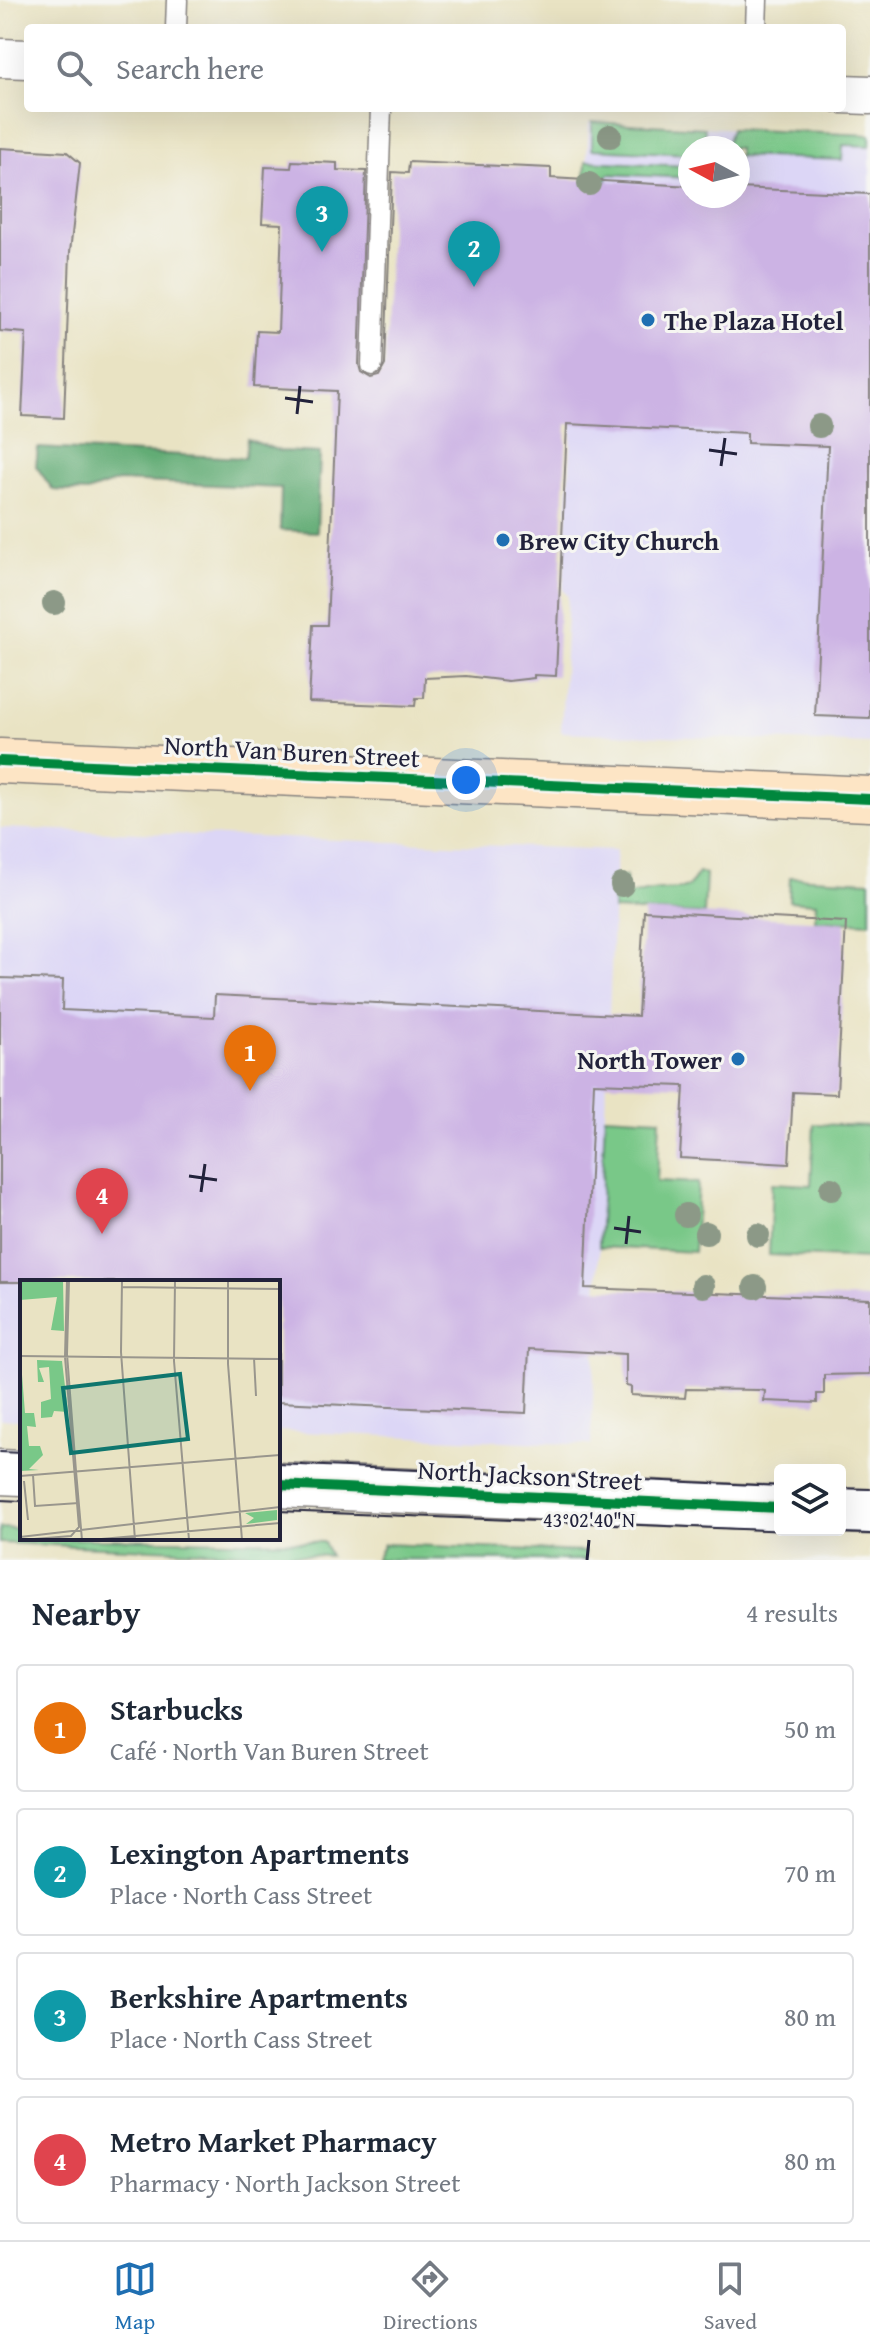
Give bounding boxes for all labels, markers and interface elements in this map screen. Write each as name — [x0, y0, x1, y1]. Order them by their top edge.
search box — [24, 24, 846, 112]
icon: search — [52, 46, 96, 90]
text: Search here — [116, 46, 264, 90]
north arrow — [678, 136, 750, 208]
pin: 3 — [296, 186, 348, 252]
pin: 2 — [448, 221, 500, 287]
place label: The Plaza Hotel — [664, 301, 844, 340]
marker: The Plaza Hotel — [639, 311, 657, 329]
place label: Brew City Church — [519, 521, 720, 560]
marker: Brew City Church — [494, 531, 512, 549]
street label: North Van Buren Street — [163, 725, 421, 777]
your location — [446, 760, 486, 800]
pin: 1 — [224, 1025, 276, 1091]
place label: North Tower — [577, 1040, 722, 1079]
marker: North Tower — [729, 1050, 747, 1068]
pin: 4 — [76, 1168, 128, 1234]
inset map — [20, 1280, 280, 1540]
street label: North Jackson Street — [417, 1450, 643, 1500]
map controls — [774, 1464, 846, 1536]
button: layers — [774, 1464, 846, 1536]
text: 43°02'40"N — [543, 1505, 635, 1534]
text: Nearby — [32, 1588, 141, 1637]
text: 4 results — [746, 1593, 838, 1632]
text: Starbucks — [110, 1687, 243, 1731]
text: 1 — [53, 1709, 67, 1748]
text: 50 m — [784, 1709, 836, 1748]
text: Café · North Van Buren Street — [110, 1731, 429, 1770]
text: Lexington Apartments — [110, 1831, 409, 1875]
text: 2 — [53, 1853, 67, 1892]
text: 70 m — [784, 1853, 836, 1892]
text: Place · North Cass Street — [110, 1875, 372, 1914]
text: Berkshire Apartments — [110, 1975, 408, 2019]
text: 3 — [53, 1997, 67, 2036]
text: 80 m — [784, 1997, 836, 2036]
text: Place · North Cass Street — [110, 2019, 372, 2058]
text: Metro Market Pharmacy — [110, 2119, 437, 2163]
text: 4 — [53, 2141, 67, 2180]
text: 80 m — [784, 2141, 836, 2180]
text: Pharmacy · North Jackson Street — [110, 2163, 460, 2202]
tab: Map — [113, 2257, 157, 2337]
tab: Directions — [383, 2257, 478, 2337]
tab: Saved — [704, 2257, 757, 2337]

